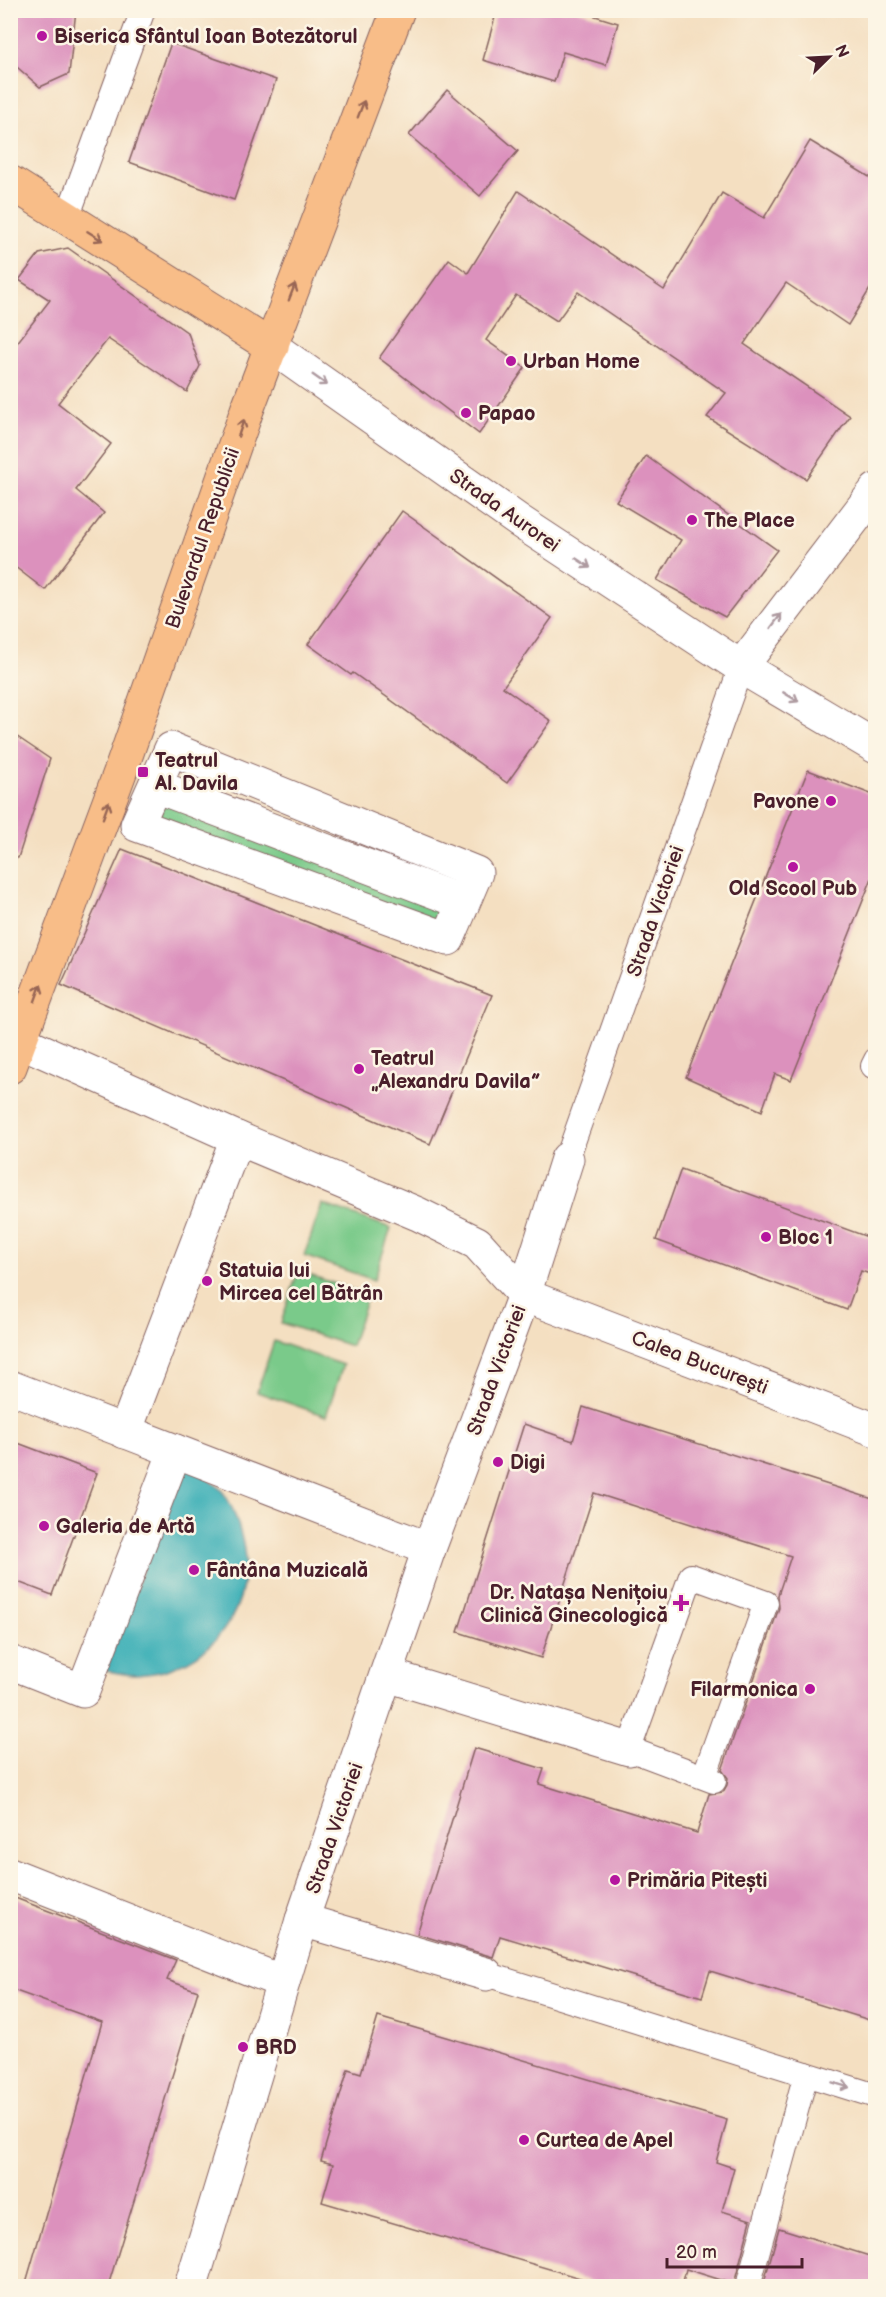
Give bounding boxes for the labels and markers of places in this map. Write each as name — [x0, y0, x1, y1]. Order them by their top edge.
place label: Biserica Sfântul Ioan Botezătorul — [54, 25, 358, 49]
marker: Biserica Sfântul Ioan Botezătorul — [35, 29, 49, 43]
place label: Urban Home — [523, 350, 640, 374]
marker: Urban Home — [504, 354, 518, 368]
place label: Papao — [478, 402, 535, 426]
marker: Papao — [459, 406, 473, 420]
place label: The Place — [704, 509, 795, 533]
marker: The Place — [685, 513, 699, 527]
place label: Teatrul Al. Davila — [154, 749, 238, 796]
marker: Teatrul Al. Davila — [136, 765, 150, 779]
place label: Pavone — [753, 790, 819, 814]
marker: Pavone — [824, 794, 838, 808]
marker: Old Scool Pub — [786, 860, 800, 874]
place label: Old Scool Pub — [729, 877, 858, 901]
place label: Teatrul „Alexandru Davila” — [371, 1047, 541, 1094]
marker: Teatrul „Alexandru Davila” — [352, 1062, 366, 1076]
place label: Bloc 1 — [778, 1226, 833, 1250]
marker: Bloc 1 — [759, 1230, 773, 1244]
place label: Statuia lui Mircea cel Bătrân — [219, 1259, 383, 1306]
marker: Statuia lui Mircea cel Bătrân — [200, 1274, 214, 1288]
place label: Digi — [510, 1451, 545, 1475]
marker: Digi — [491, 1455, 505, 1469]
place label: Galeria de Artă — [56, 1515, 195, 1539]
marker: Galeria de Artă — [37, 1519, 51, 1533]
place label: Fântâna Muzicală — [206, 1559, 368, 1583]
marker: Fântâna Muzicală — [187, 1563, 201, 1577]
place label: Dr. Natașa Nenițoiu Clinică Ginecologică — [480, 1581, 668, 1628]
marker: Dr. Natașa Nenițoiu Clinică Ginecologică — [672, 1594, 690, 1612]
place label: Filarmonica — [690, 1678, 798, 1702]
marker: Filarmonica — [803, 1682, 817, 1696]
place label: Primăria Pitești — [627, 1869, 767, 1893]
marker: Primăria Pitești — [608, 1873, 622, 1887]
place label: BRD — [255, 2036, 297, 2060]
marker: BRD — [236, 2040, 250, 2054]
place label: Curtea de Apel — [536, 2129, 673, 2153]
marker: Curtea de Apel — [517, 2133, 531, 2147]

